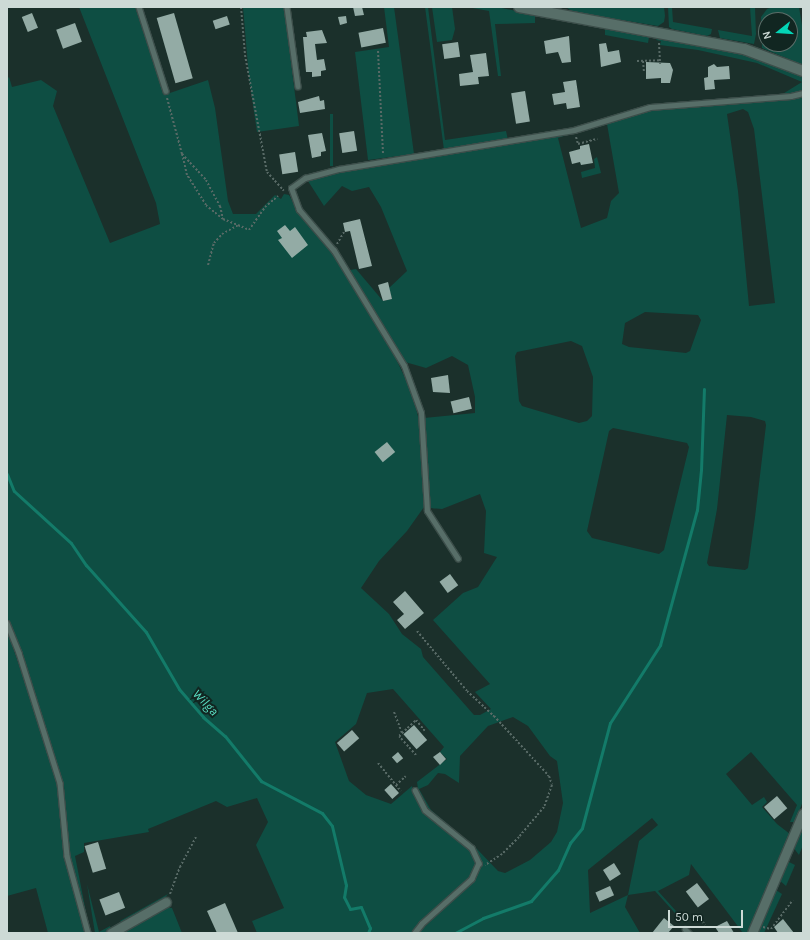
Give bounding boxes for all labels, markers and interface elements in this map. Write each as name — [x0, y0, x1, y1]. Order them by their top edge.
north arrow — [758, 12, 798, 52]
text: N — [760, 30, 774, 41]
water label: Wilga — [189, 687, 221, 719]
scale bar — [670, 902, 745, 928]
text: 50 m — [675, 910, 703, 924]

